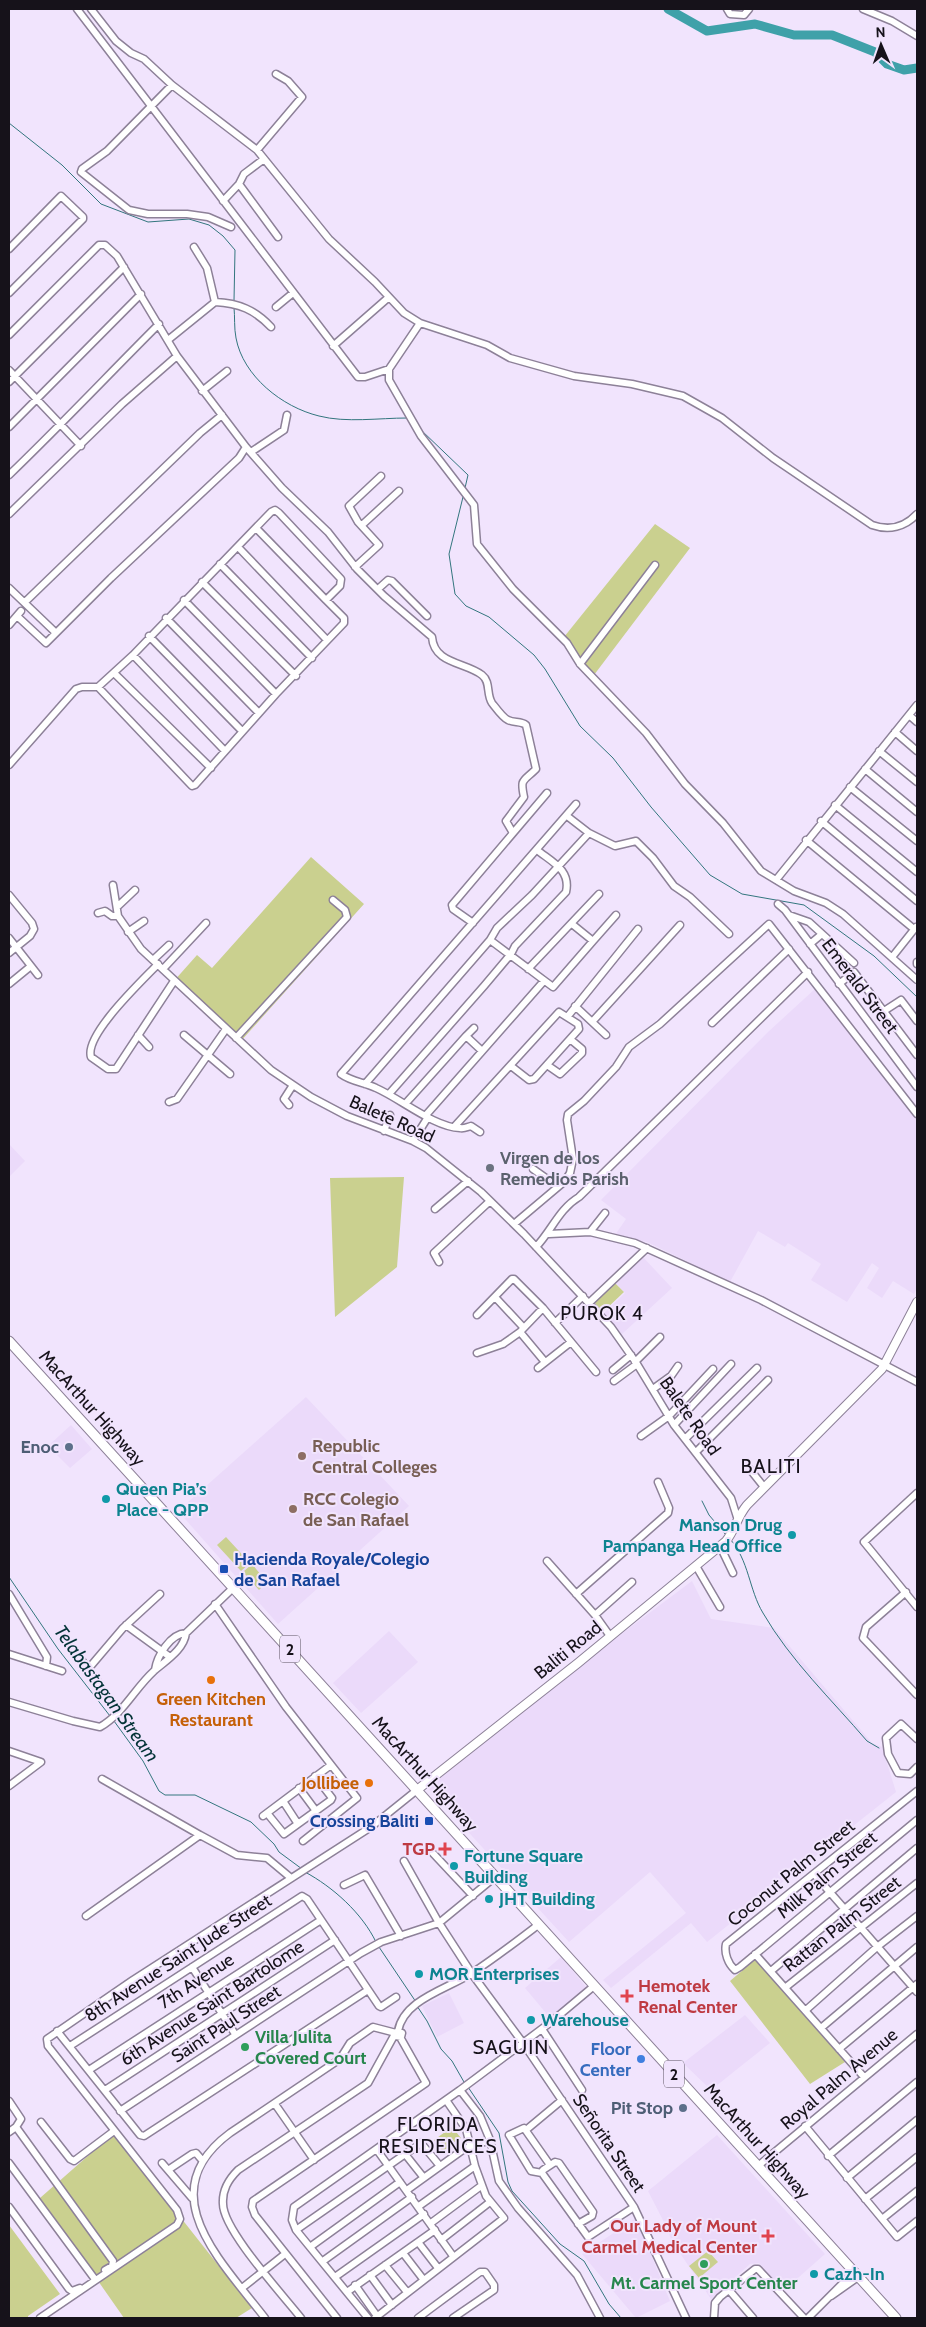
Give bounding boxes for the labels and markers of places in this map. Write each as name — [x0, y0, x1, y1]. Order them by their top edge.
place label: Virgen de los Remedios Parish — [500, 1147, 629, 1190]
marker: Virgen de los Remedios Parish — [484, 1162, 496, 1174]
place label: Republic Central Colleges — [312, 1435, 438, 1478]
place label: Enoc — [20, 1436, 59, 1458]
marker: Enoc — [63, 1441, 75, 1453]
marker: Republic Central Colleges — [296, 1450, 308, 1462]
place label: Queen Pia’s Place - QPP — [116, 1478, 209, 1521]
place label: RCC Colegio de San Rafael — [303, 1488, 409, 1531]
marker: Queen Pia’s Place - QPP — [100, 1493, 112, 1505]
marker: RCC Colegio de San Rafael — [287, 1503, 299, 1515]
place label: Manson Drug Pampanga Head Office — [602, 1514, 782, 1557]
marker: Manson Drug Pampanga Head Office — [786, 1529, 798, 1541]
place label: Hacienda Royale/Colegio de San Rafael — [234, 1548, 430, 1591]
marker: Hacienda Royale/Colegio de San Rafael — [218, 1563, 230, 1575]
marker: Green Kitchen Restaurant — [205, 1674, 217, 1686]
place label: Green Kitchen Restaurant — [156, 1688, 266, 1731]
place label: Jollibee — [300, 1772, 359, 1794]
marker: Jollibee — [363, 1777, 375, 1789]
place label: Crossing Baliti — [310, 1810, 419, 1832]
marker: Crossing Baliti — [423, 1815, 435, 1827]
place label: TGP — [403, 1838, 435, 1860]
marker: TGP — [439, 1843, 451, 1855]
place label: Fortune Square Building — [464, 1845, 583, 1888]
marker: Fortune Square Building — [448, 1860, 460, 1872]
place label: JHT Building — [498, 1888, 595, 1910]
marker: JHT Building — [483, 1893, 495, 1905]
place label: MOR Enterprises — [429, 1963, 560, 1985]
marker: MOR Enterprises — [413, 1968, 425, 1980]
place label: Hemotek Renal Center — [638, 1975, 737, 2018]
marker: Hemotek Renal Center — [620, 1989, 634, 2003]
place label: Warehouse — [541, 2009, 629, 2031]
marker: Warehouse — [525, 2014, 537, 2026]
place label: Villa Julita Covered Court — [255, 2026, 366, 2069]
place label: Floor Center — [580, 2038, 631, 2081]
marker: Villa Julita Covered Court — [239, 2041, 251, 2053]
marker: Floor Center — [635, 2053, 647, 2065]
place label: Pit Stop — [611, 2097, 673, 2119]
marker: Pit Stop — [677, 2102, 689, 2114]
place label: Our Lady of Mount Carmel Medical Center — [582, 2215, 757, 2258]
marker: Our Lady of Mount Carmel Medical Center — [761, 2229, 775, 2243]
marker: Mt. Carmel Sport Center — [698, 2258, 710, 2270]
place label: Cazh-In — [824, 2263, 885, 2285]
marker: Cazh-In — [808, 2268, 820, 2280]
place label: Mt. Carmel Sport Center — [611, 2272, 797, 2294]

